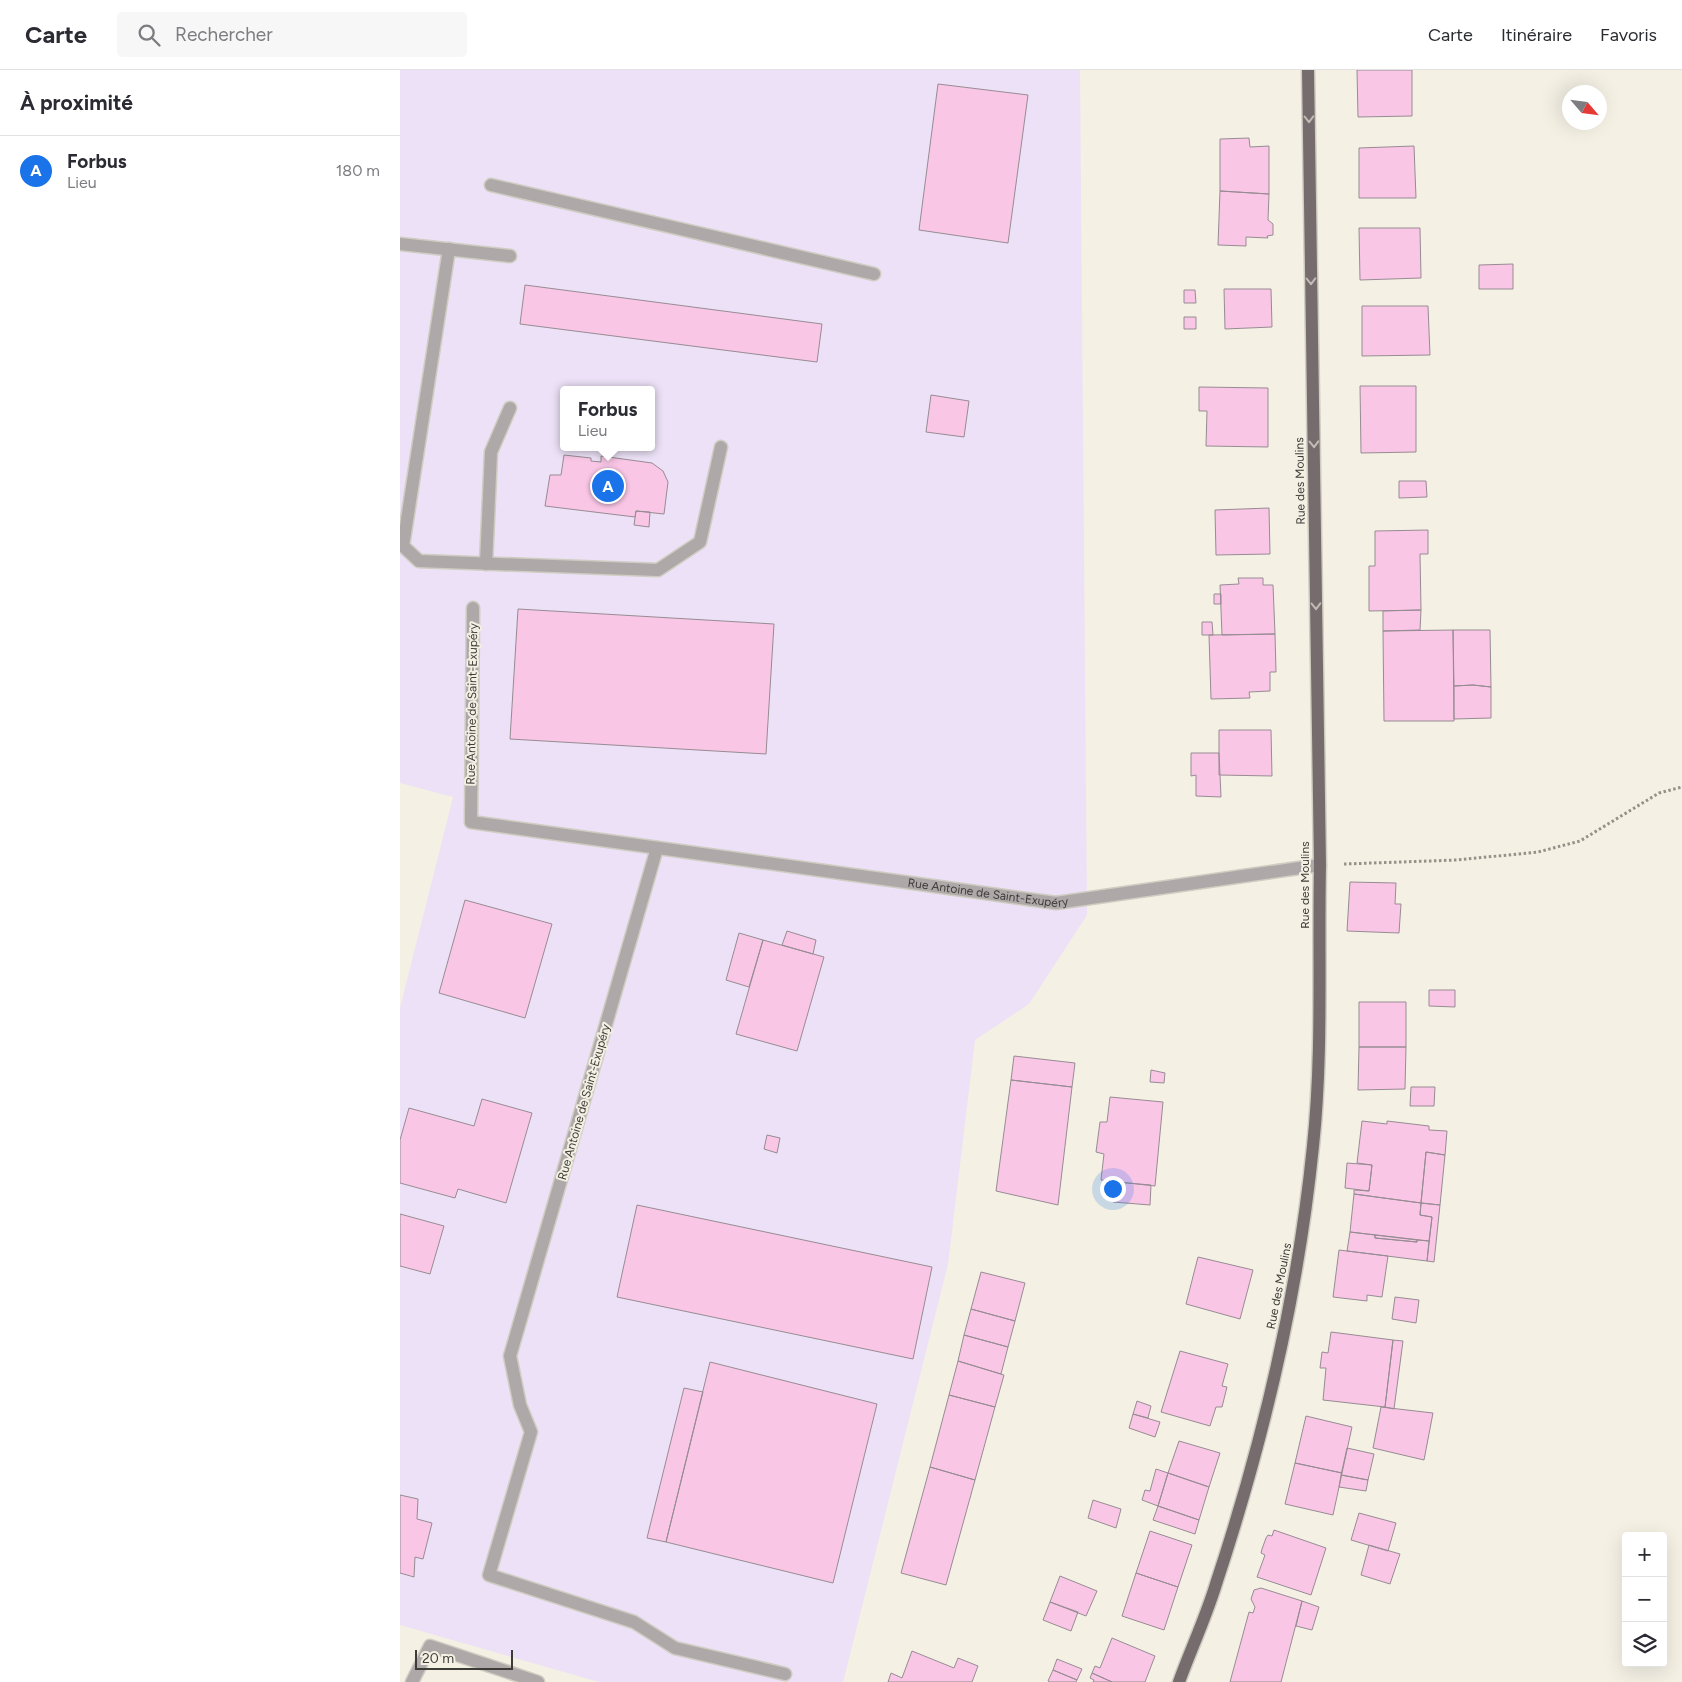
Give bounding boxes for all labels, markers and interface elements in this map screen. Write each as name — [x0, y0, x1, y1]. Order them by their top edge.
search box — [117, 12, 467, 57]
text: Carte — [25, 20, 87, 49]
icon: search — [135, 21, 163, 49]
text: Rechercher — [175, 23, 273, 46]
text: Carte — [1428, 24, 1473, 46]
text: Itinéraire — [1501, 24, 1572, 46]
text: Favoris — [1600, 24, 1657, 46]
north arrow — [1562, 85, 1607, 130]
text: À proximité — [20, 90, 133, 115]
one-way arrow — [1304, 115, 1314, 123]
text: Forbus — [67, 150, 127, 173]
text: A — [30, 161, 42, 180]
text: 180 m — [336, 161, 380, 180]
text: Lieu — [67, 173, 97, 192]
one-way arrow — [1306, 278, 1316, 285]
popup — [560, 386, 655, 451]
text: Forbus — [578, 398, 637, 421]
text: Lieu — [578, 421, 607, 440]
street label: Rue des Moulins — [1292, 437, 1308, 525]
one-way arrow — [1308, 440, 1319, 448]
pin: A — [592, 467, 624, 505]
one-way arrow — [1311, 602, 1321, 610]
street label: Rue Antoine de Saint-Exupéry — [464, 622, 480, 785]
street label: Rue des Moulins — [1298, 841, 1312, 929]
street label: Rue Antoine de Saint-Exupéry — [907, 876, 1070, 910]
street label: Rue Antoine de Saint-Exupéry — [555, 1022, 613, 1182]
your location — [1100, 1176, 1126, 1202]
street label: Rue des Moulins — [1264, 1241, 1294, 1330]
map controls — [1622, 1532, 1667, 1667]
button: + — [1622, 1532, 1667, 1577]
button: − — [1622, 1577, 1667, 1622]
button: layers — [1622, 1622, 1667, 1667]
scale bar — [415, 1647, 512, 1670]
text: 20 m — [422, 1650, 454, 1667]

